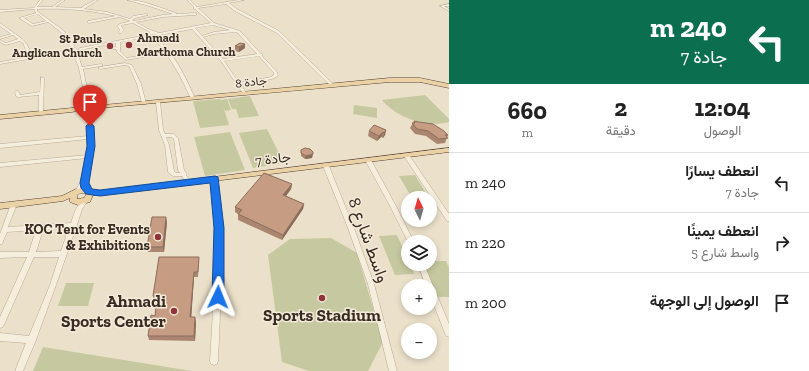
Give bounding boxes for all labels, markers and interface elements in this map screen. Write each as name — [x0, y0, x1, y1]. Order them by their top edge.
text: 240 m — [650, 11, 727, 44]
icon: left — [741, 16, 793, 68]
place label: Ahmadi Marthoma Church — [137, 31, 236, 59]
place label: St Pauls Anglican Church — [12, 32, 102, 60]
marker: Ahmadi Marthoma Church — [124, 40, 134, 50]
marker: St Pauls Anglican Church — [105, 41, 115, 51]
text: جادة 7 — [681, 46, 727, 68]
street label: جادة 8 — [234, 73, 268, 91]
pin — [73, 85, 107, 126]
icon: arrive — [79, 91, 101, 113]
text: 2 — [614, 93, 627, 122]
text: 12:04 — [694, 93, 750, 122]
text: 660 — [508, 96, 547, 125]
text: دقيقة — [606, 123, 636, 138]
text: الوصول — [704, 123, 741, 138]
text: m — [522, 125, 533, 140]
street label: جادة 7 — [254, 148, 292, 170]
text: انعطف يسارًا — [685, 162, 759, 180]
icon: left — [771, 172, 793, 194]
text: 240 m — [465, 174, 506, 192]
text: جادة 7 — [726, 185, 759, 200]
north arrow — [401, 191, 437, 227]
map controls — [401, 191, 437, 359]
street label: واسط شارع 8 — [343, 195, 394, 286]
place label: KOC Tent for Events & Exhibitions — [24, 221, 151, 254]
text: انعطف يمينًا — [687, 222, 759, 240]
marker: KOC Tent for Events & Exhibitions — [153, 232, 163, 242]
icon: right — [771, 232, 793, 254]
text: 220 m — [465, 234, 505, 252]
button: layers — [401, 235, 437, 271]
text: واسط شارع 5 — [691, 245, 759, 260]
position arrow — [197, 276, 239, 318]
button: + — [401, 279, 437, 315]
place label: Ahmadi Sports Center — [61, 291, 166, 331]
text: الوصول إلى الوجهة — [650, 292, 759, 310]
icon: arrive — [771, 292, 793, 314]
marker: Sports Stadium — [317, 293, 327, 303]
text: 200 m — [465, 294, 506, 312]
place label: Sports Stadium — [263, 305, 381, 325]
marker: Ahmadi Sports Center — [169, 306, 179, 316]
button: − — [401, 323, 437, 359]

